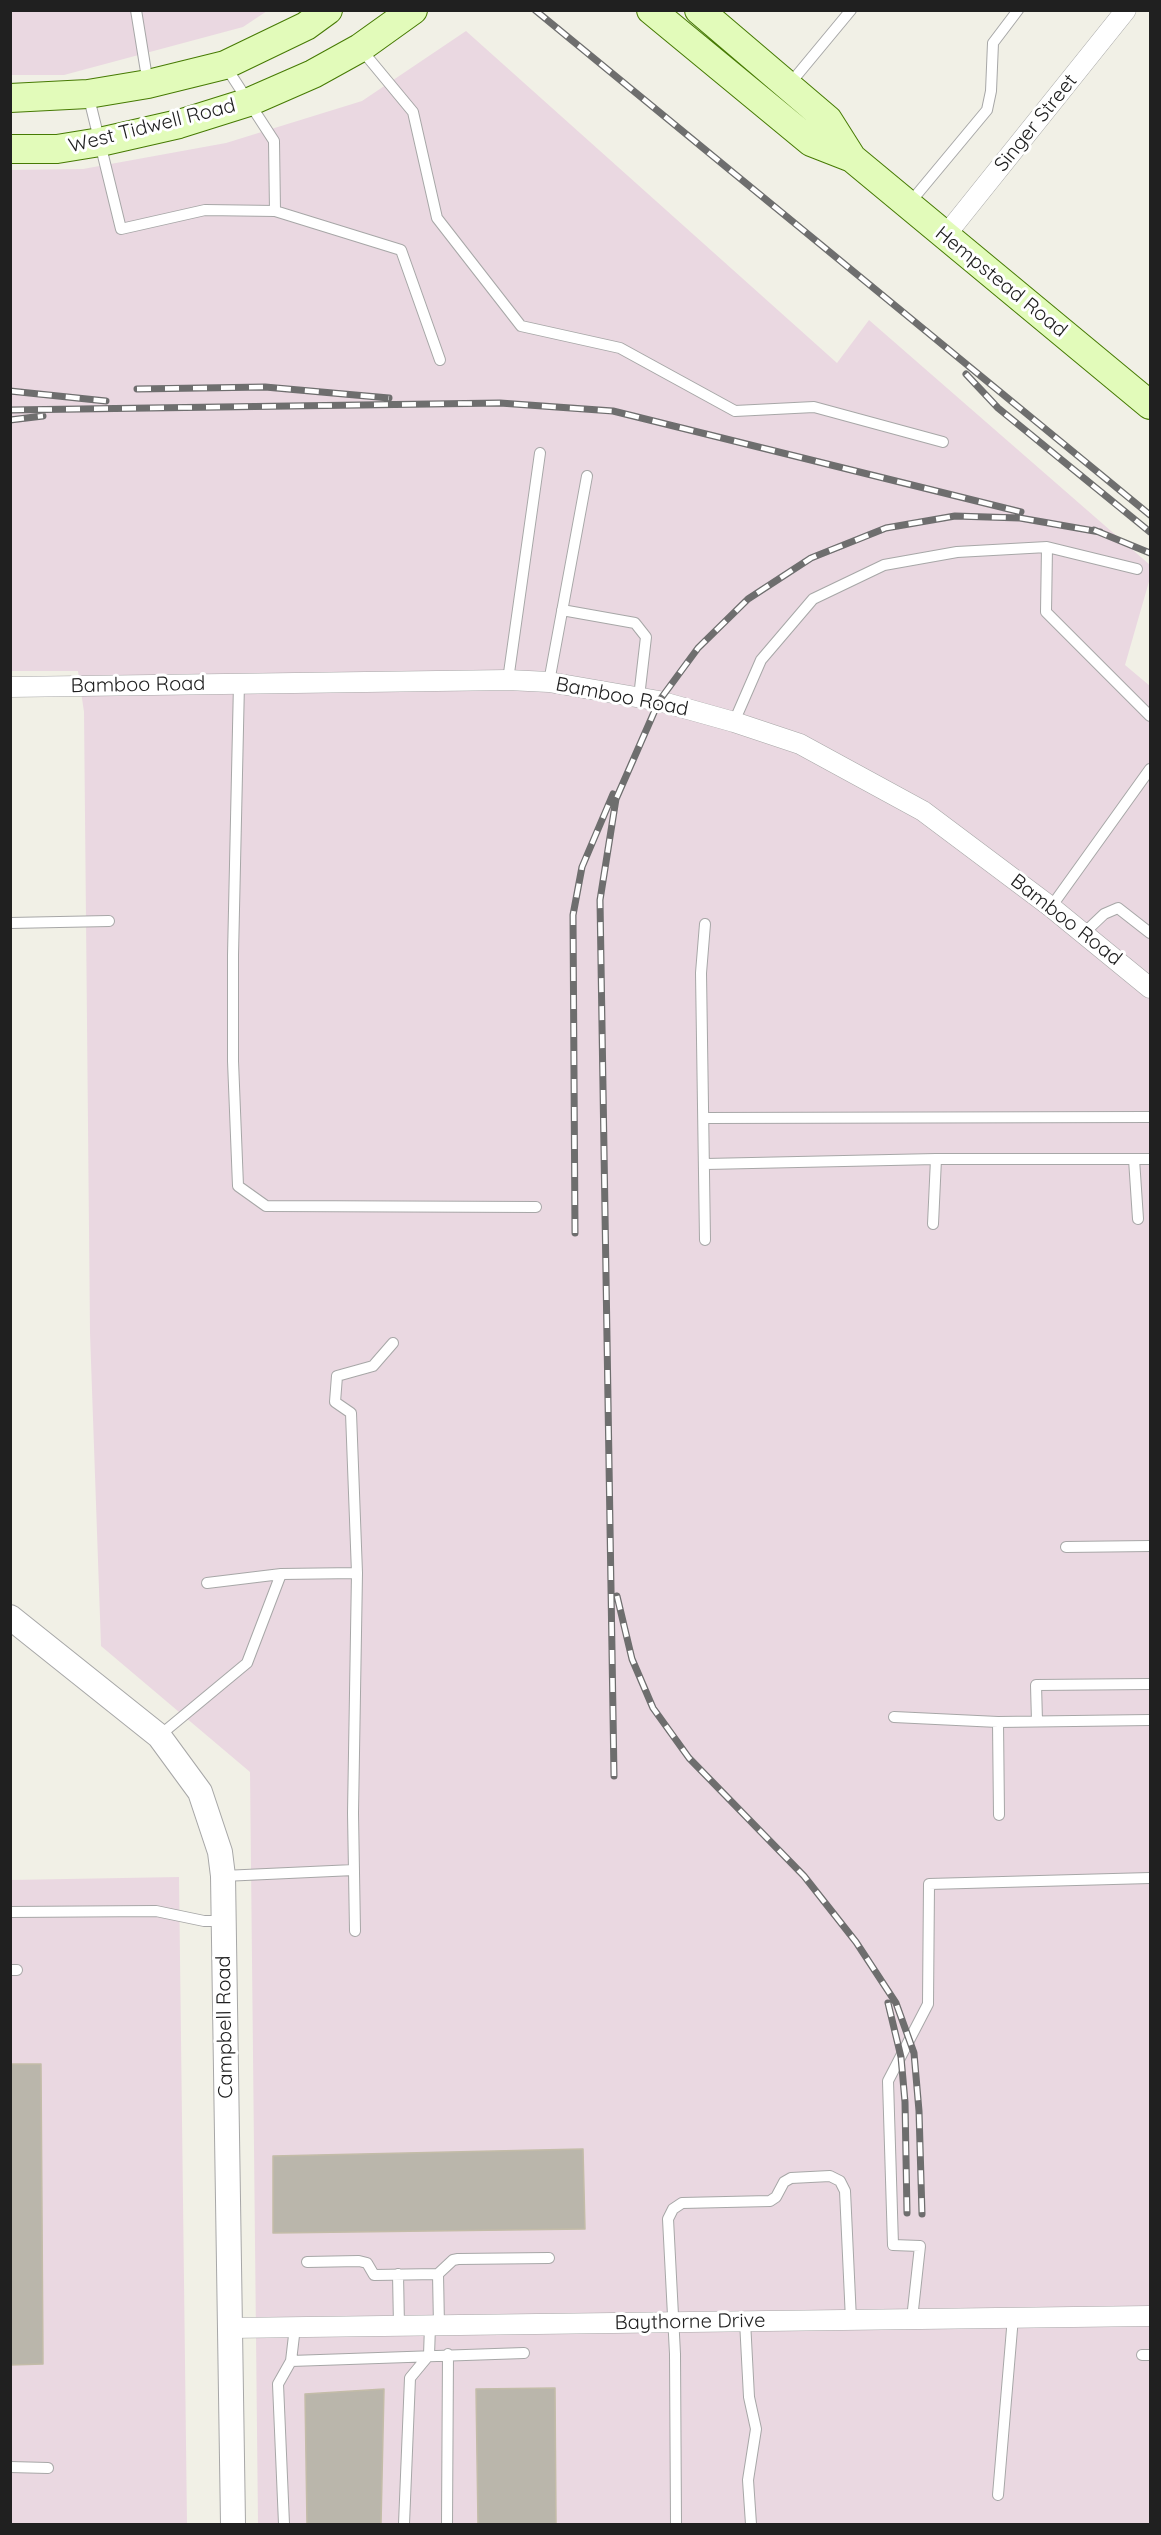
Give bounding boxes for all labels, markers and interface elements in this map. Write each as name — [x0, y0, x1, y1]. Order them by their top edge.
street label: Singer Street — [989, 69, 1083, 177]
street label: West Tidwell Road — [66, 94, 238, 158]
street label: Hempstead Road — [930, 221, 1072, 343]
street label: Bamboo Road — [70, 672, 206, 698]
street label: Bamboo Road — [554, 672, 690, 722]
street label: Bamboo Road — [1006, 869, 1126, 971]
street label: Campbell Road — [212, 1955, 238, 2099]
street label: Baythorne Drive — [614, 2309, 766, 2335]

